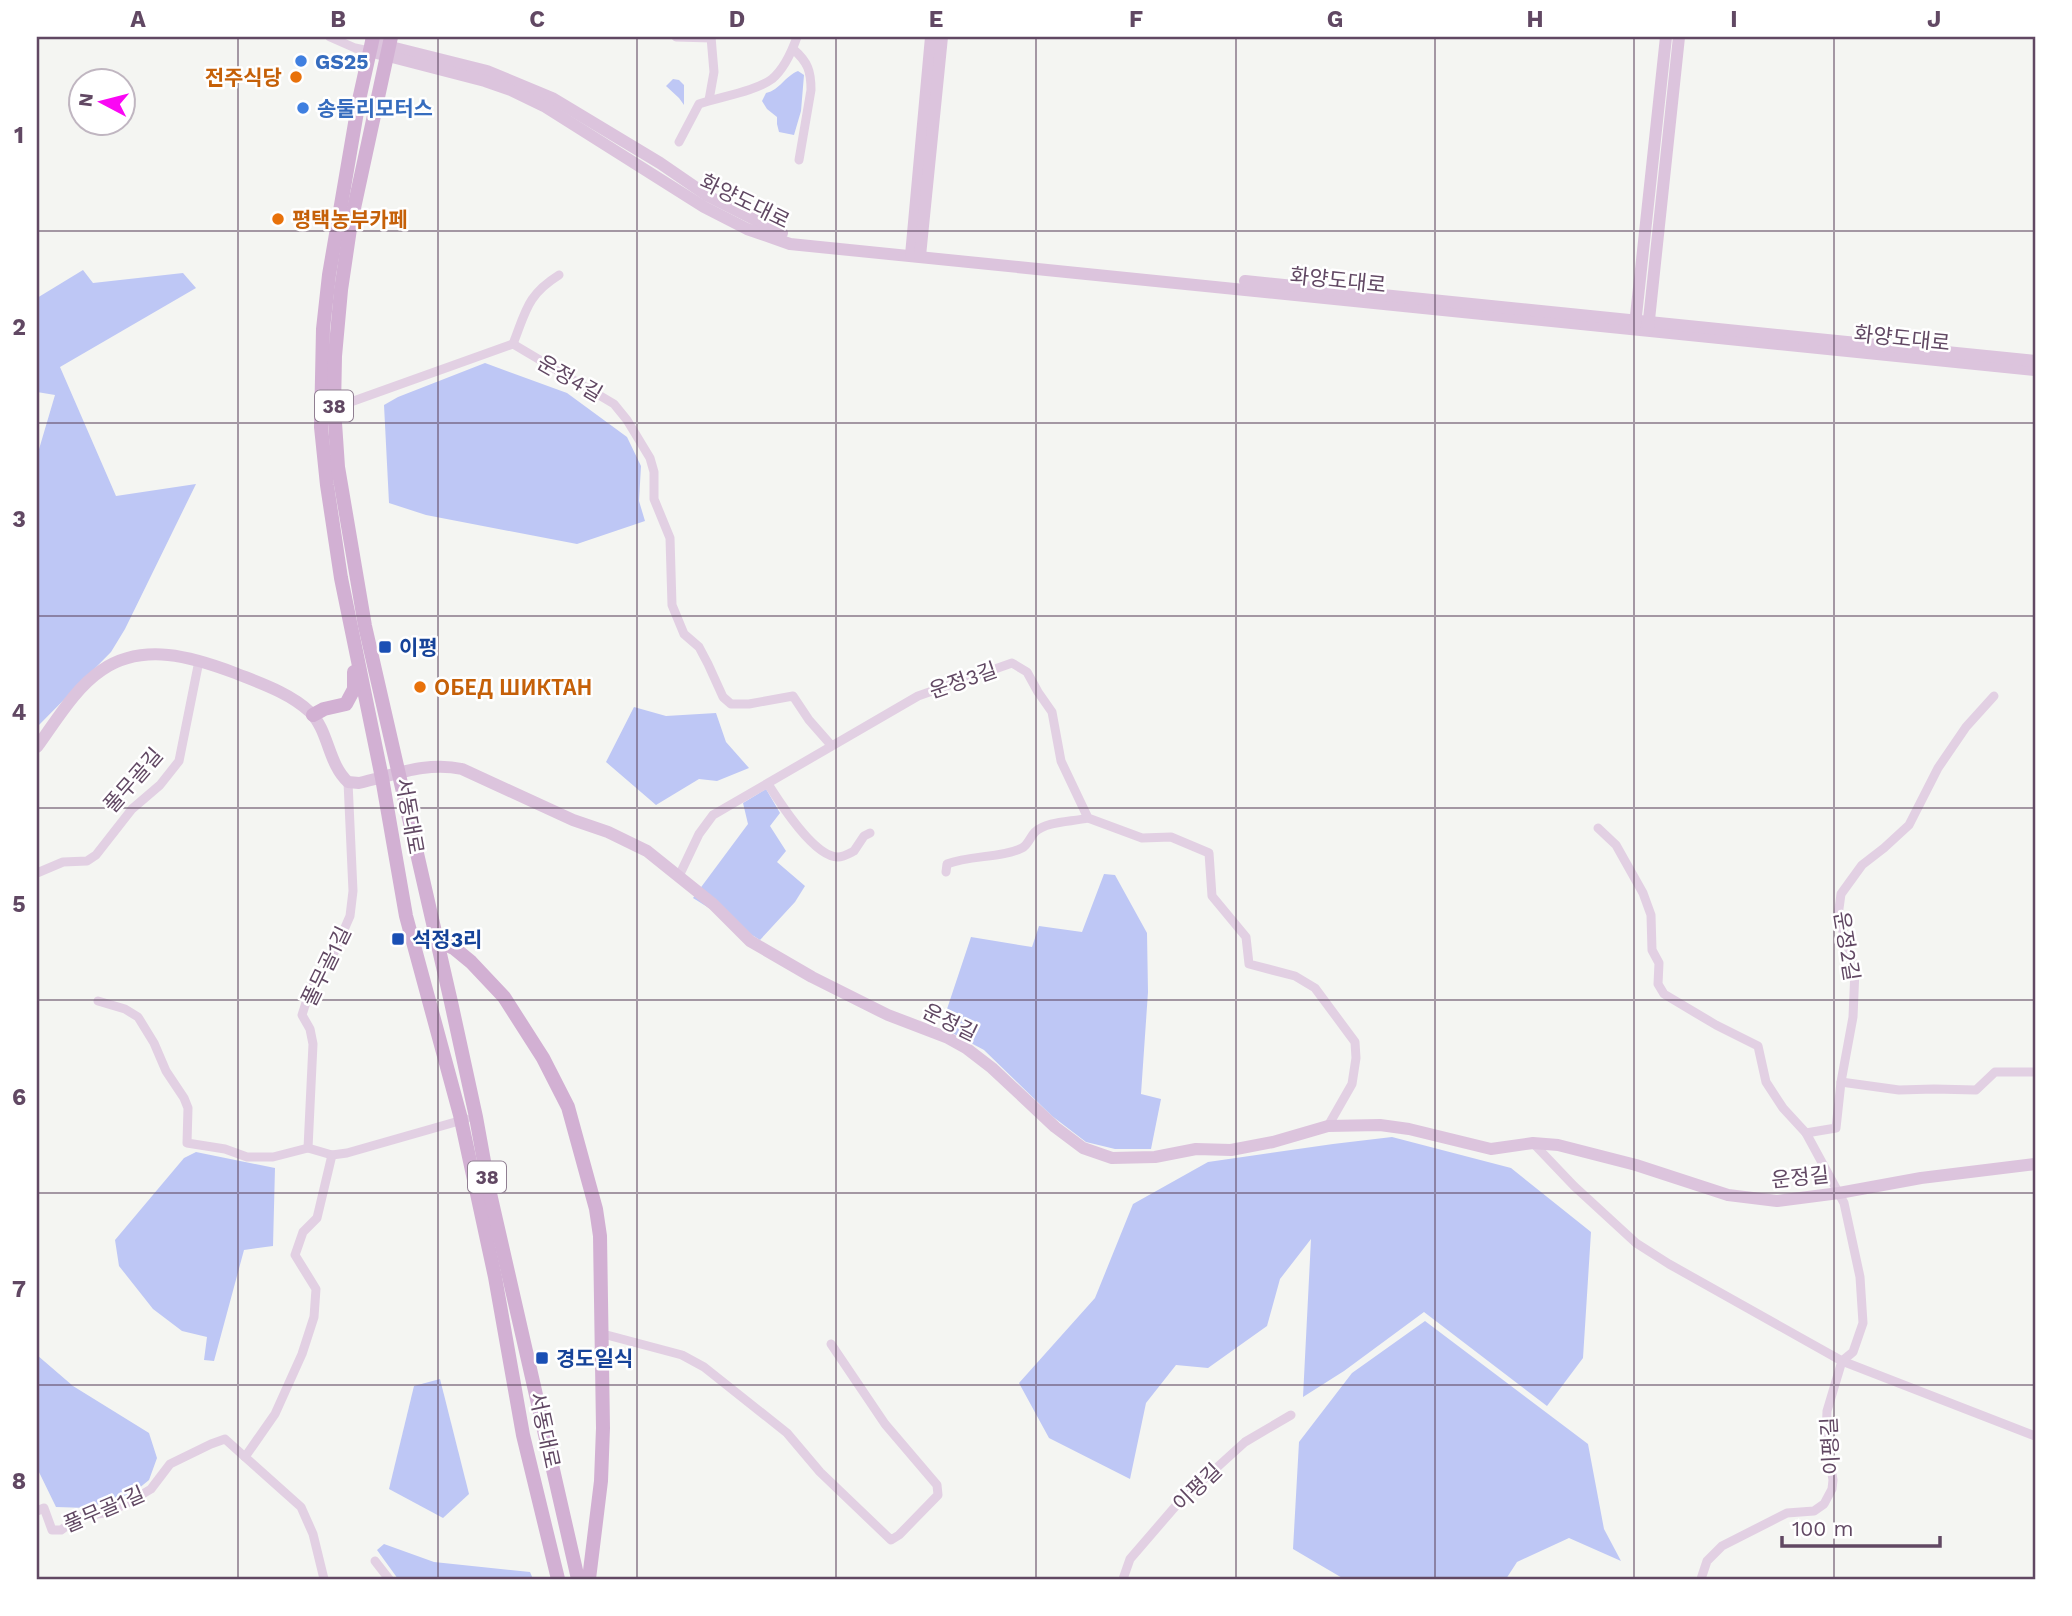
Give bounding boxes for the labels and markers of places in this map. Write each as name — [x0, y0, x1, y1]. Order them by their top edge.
place label: GS25 — [315, 49, 369, 74]
marker: GS25 — [293, 53, 309, 69]
place label: 전주식당 — [205, 65, 282, 90]
marker: 전주식당 — [288, 69, 304, 85]
place label: 송둘리모터스 — [317, 96, 433, 121]
marker: 송둘리모터스 — [295, 100, 311, 116]
place label: 평택농부카페 — [292, 207, 408, 232]
marker: 평택농부카페 — [270, 211, 286, 227]
place label: 이평 — [399, 635, 438, 660]
marker: 이평 — [377, 639, 393, 655]
place label: ОБЕД ШИКТАН — [434, 675, 592, 700]
marker: ОБЕД ШИКТАН — [412, 679, 428, 695]
place label: 석정3리 — [412, 927, 482, 952]
marker: 석정3리 — [390, 931, 406, 947]
place label: 경도일식 — [556, 1346, 633, 1371]
marker: 경도일식 — [534, 1350, 550, 1366]

